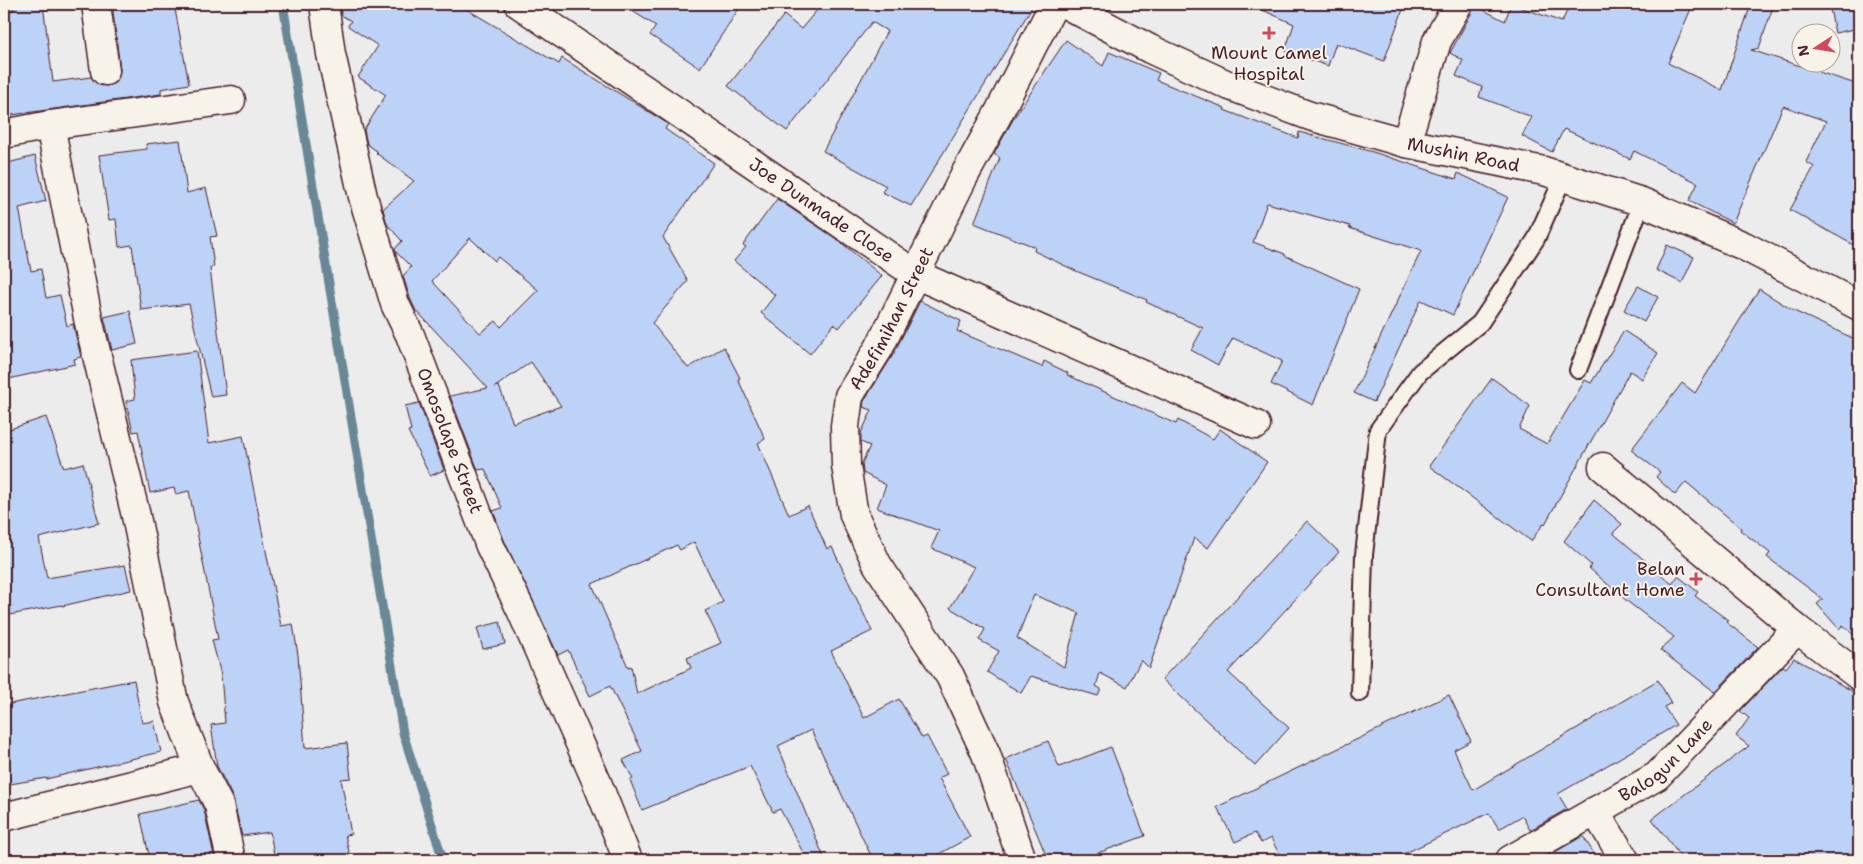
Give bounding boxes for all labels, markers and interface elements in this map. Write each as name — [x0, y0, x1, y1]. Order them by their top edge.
north arrow — [1790, 22, 1840, 72]
marker: Mount Camel Hospital — [1262, 26, 1276, 40]
place label: Mount Camel Hospital — [1211, 41, 1328, 86]
text: N — [1793, 43, 1813, 58]
street label: Mushin Road — [1405, 132, 1522, 178]
street label: Joe Dunmade Close — [744, 152, 899, 268]
street label: Adefimihan Street — [844, 243, 939, 395]
street label: Omosolape Street — [411, 364, 489, 517]
place label: Belan Consultant Home — [1535, 557, 1685, 602]
marker: Belan Consultant Home — [1689, 572, 1703, 586]
street label: Balogun Lane — [1614, 713, 1718, 807]

